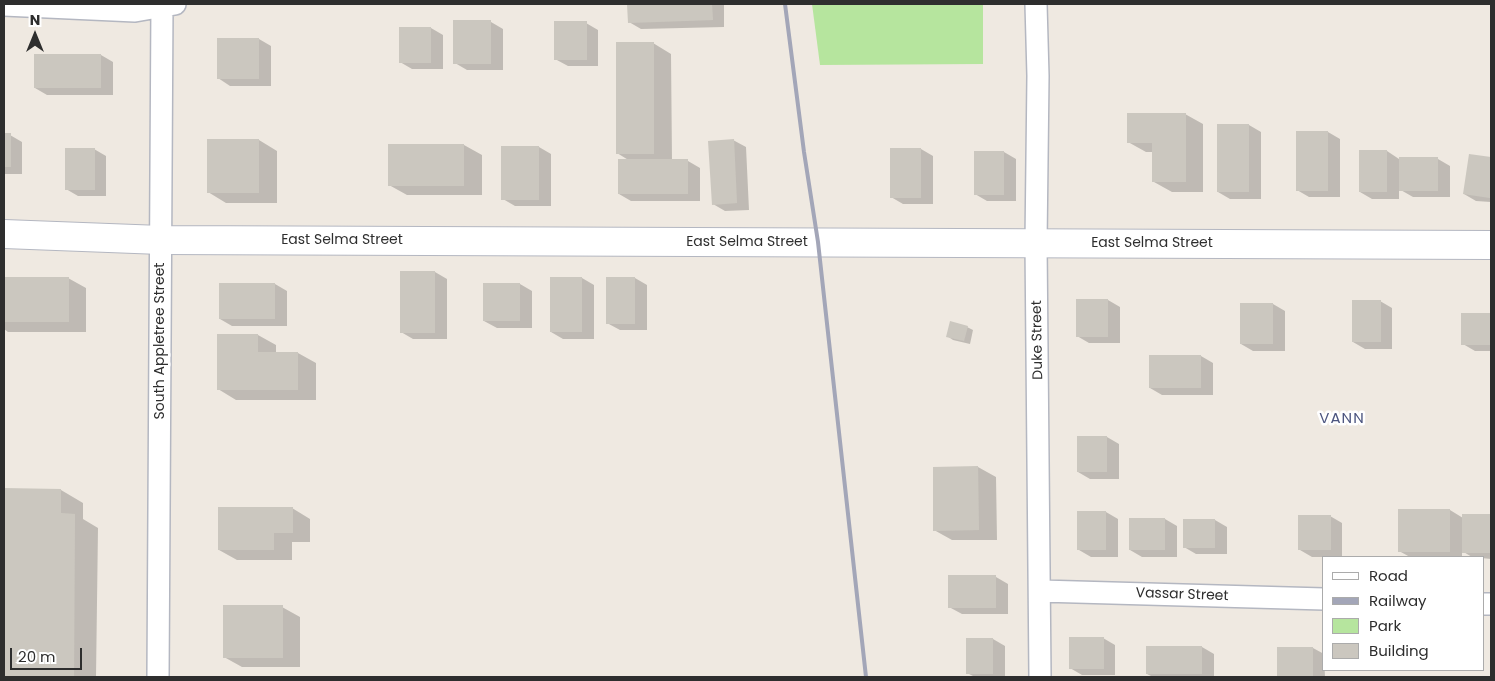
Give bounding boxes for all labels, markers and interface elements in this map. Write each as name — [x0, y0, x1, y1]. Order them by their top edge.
north arrow — [10, 10, 60, 60]
text: N — [30, 10, 40, 30]
street label: East Selma Street — [281, 232, 403, 248]
street label: East Selma Street — [686, 234, 808, 250]
street label: East Selma Street — [1091, 235, 1213, 251]
street label: South Appletree Street — [152, 263, 168, 419]
street label: Duke Street — [1029, 300, 1047, 380]
district label: VANN — [1319, 410, 1365, 428]
legend — [1322, 556, 1485, 671]
text: Road — [1369, 565, 1408, 586]
street label: Vassar Street — [1135, 585, 1229, 605]
text: Railway — [1369, 590, 1427, 611]
text: Park — [1369, 615, 1401, 636]
scale bar — [12, 638, 85, 670]
text: Building — [1369, 640, 1429, 661]
text: 20 m — [18, 646, 56, 667]

